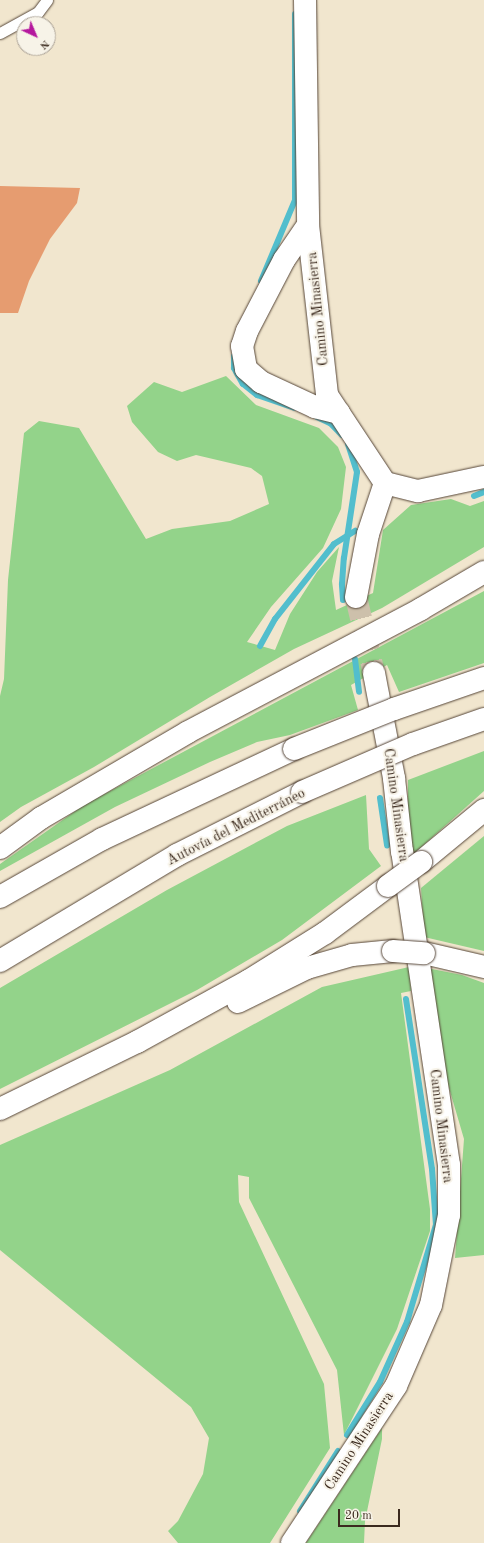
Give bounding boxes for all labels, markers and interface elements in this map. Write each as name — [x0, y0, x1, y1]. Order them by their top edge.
north arrow — [16, 16, 56, 56]
text: N — [37, 37, 51, 51]
street label: Camino Minasierra — [304, 251, 332, 367]
street label: Camino Minasierra — [380, 747, 412, 863]
street label: Autovía del Mediterráneo — [164, 785, 308, 869]
street label: Camino Minasierra — [426, 1068, 456, 1184]
street label: Camino Minasierra — [321, 1388, 397, 1494]
scale bar — [340, 1501, 402, 1527]
text: 20 m — [345, 1510, 372, 1522]

